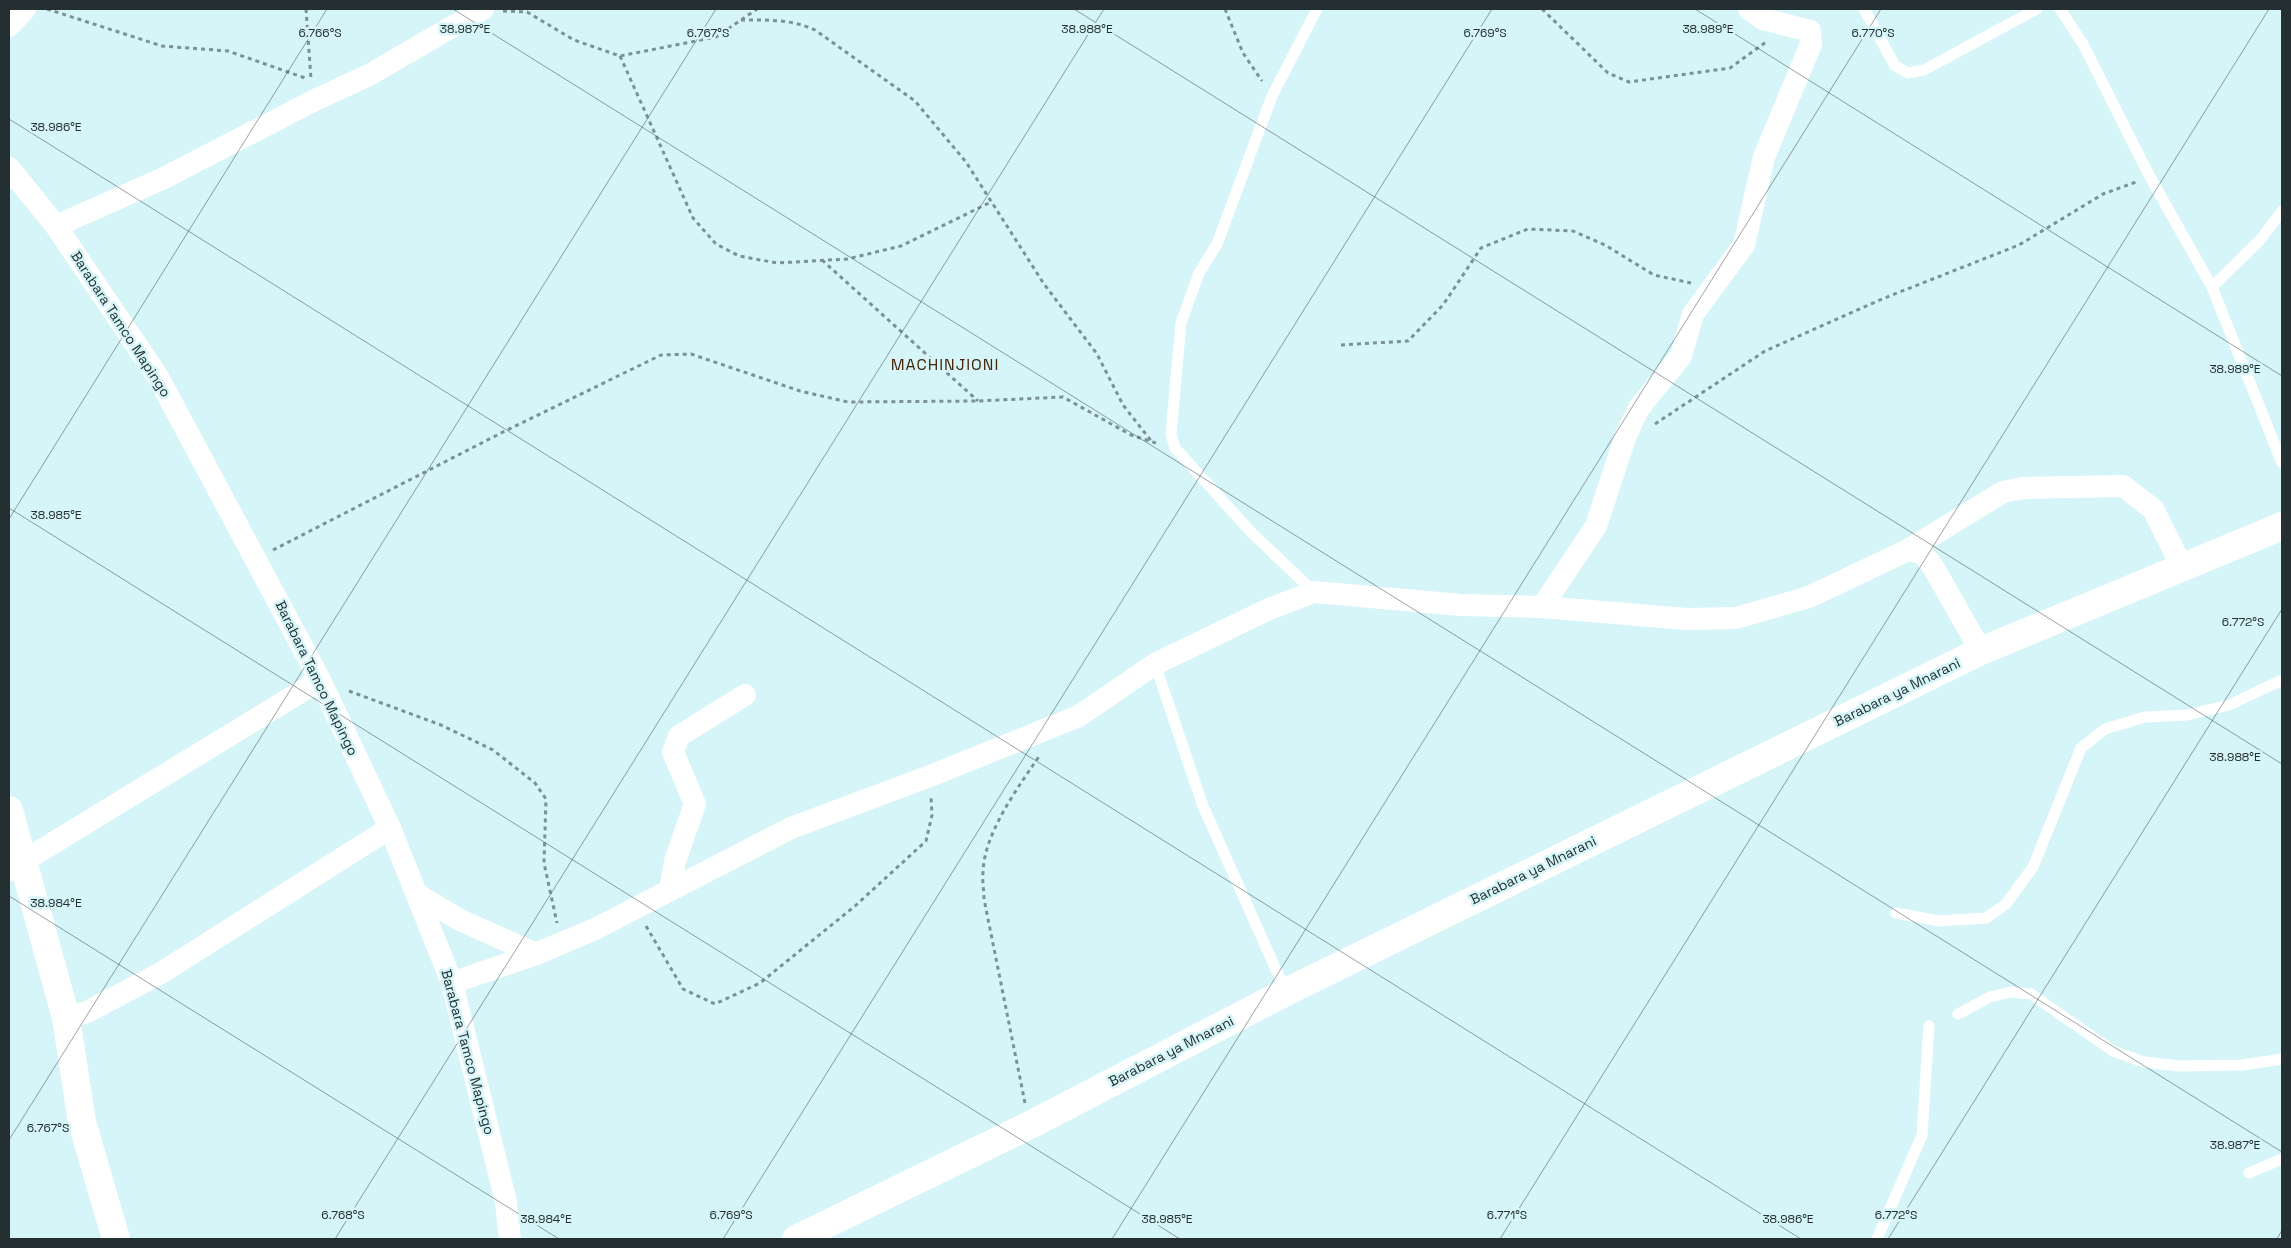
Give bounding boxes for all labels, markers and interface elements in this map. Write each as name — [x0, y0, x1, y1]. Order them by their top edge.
text: 38.987°E — [440, 21, 491, 37]
text: 38.988°E — [1061, 21, 1113, 37]
text: 38.989°E — [1682, 21, 1734, 37]
text: 6.766°S — [298, 25, 342, 41]
text: 6.767°S — [687, 25, 729, 41]
text: 6.769°S — [1463, 25, 1507, 41]
text: 6.770°S — [1851, 25, 1895, 41]
text: 38.986°E — [30, 119, 82, 135]
street label: Barabara Tamco Mapingo — [67, 248, 175, 400]
district label: MACHINJIONI — [891, 354, 999, 375]
text: 38.989°E — [2209, 361, 2261, 377]
text: 38.985°E — [30, 507, 82, 523]
street label: Barabara Tamco Mapingo — [272, 598, 362, 758]
text: 6.772°S — [2222, 614, 2264, 630]
street label: Barabara ya Mnarani — [1831, 654, 1963, 730]
text: 38.988°E — [2209, 749, 2261, 765]
street label: Barabara ya Mnarani — [1467, 832, 1599, 908]
text: 38.984°E — [30, 895, 82, 911]
street label: Barabara Tamco Mapingo — [437, 967, 499, 1137]
street label: Barabara ya Mnarani — [1105, 1012, 1237, 1090]
text: 6.767°S — [27, 1120, 69, 1136]
text: 38.987°E — [2210, 1137, 2261, 1153]
text: 6.768°S — [321, 1207, 365, 1223]
text: 6.769°S — [709, 1207, 753, 1223]
text: 6.771°S — [1487, 1207, 1527, 1223]
text: 6.772°S — [1875, 1207, 1917, 1223]
text: 38.984°E — [520, 1211, 572, 1227]
text: 38.985°E — [1141, 1211, 1193, 1227]
text: 38.986°E — [1762, 1211, 1814, 1227]

